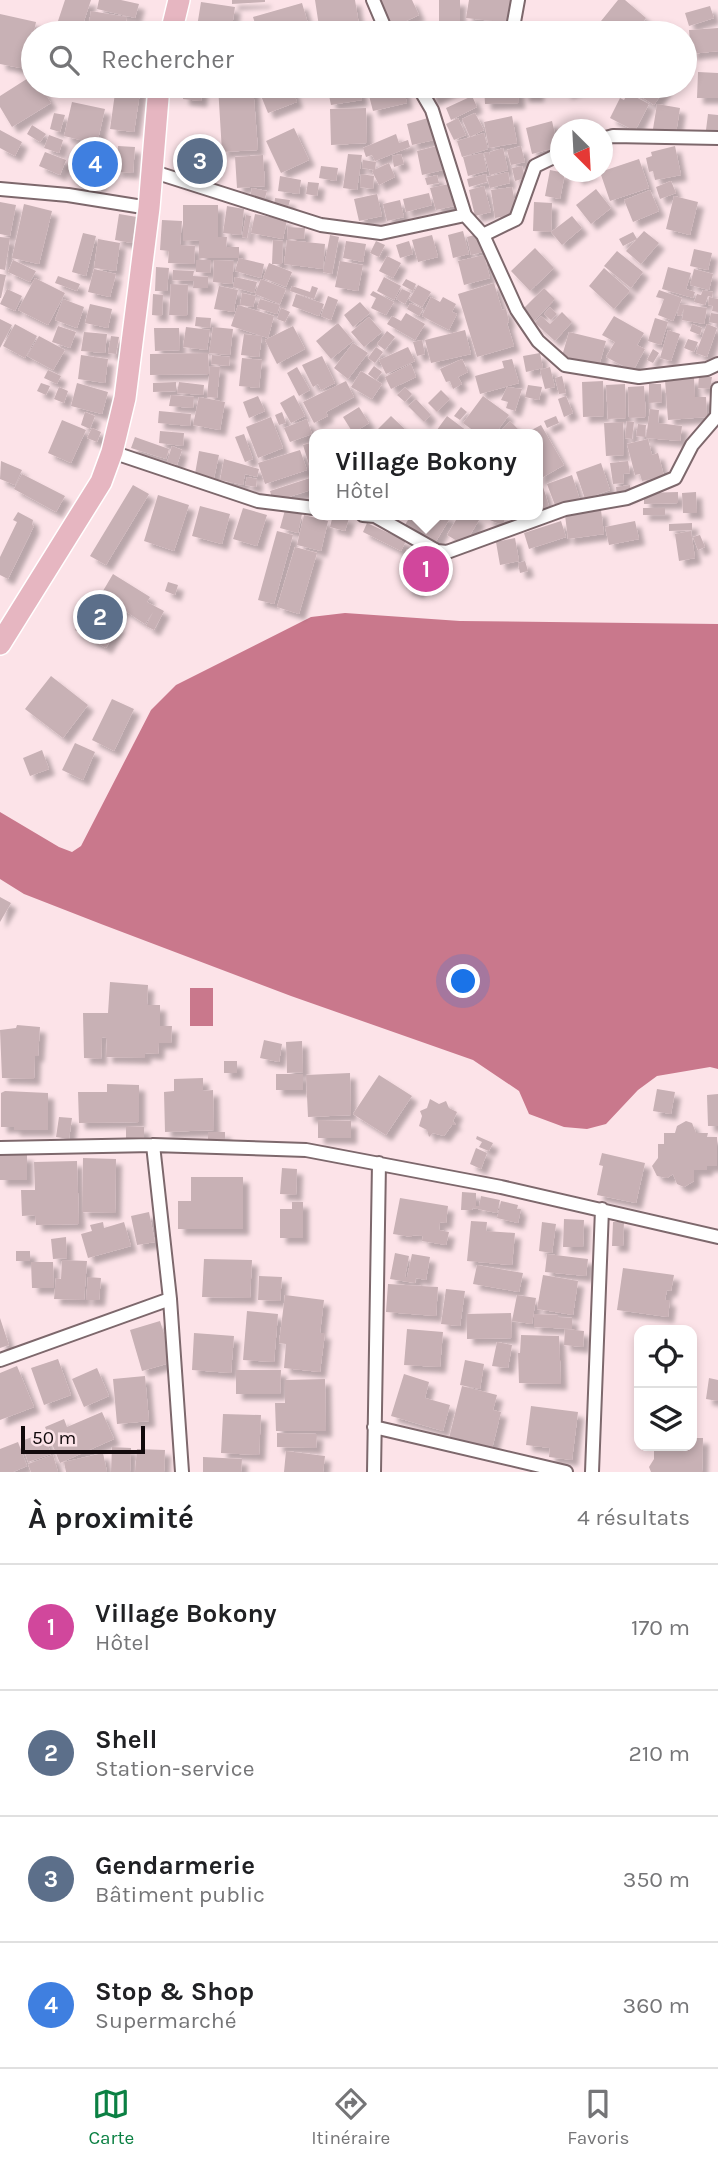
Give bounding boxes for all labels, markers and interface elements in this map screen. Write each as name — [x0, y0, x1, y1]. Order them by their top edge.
search box — [21, 21, 697, 98]
icon: search — [45, 41, 83, 79]
text: Rechercher — [101, 44, 234, 75]
north arrow — [550, 119, 613, 182]
pin: 3 — [177, 135, 223, 187]
pin: 4 — [72, 138, 118, 190]
popup — [309, 429, 543, 520]
text: Village Bokony — [335, 446, 517, 477]
text: Hôtel — [335, 477, 390, 504]
pin: 1 — [403, 543, 449, 595]
pin: 2 — [77, 591, 123, 643]
your location — [446, 964, 480, 998]
map controls — [634, 1325, 697, 1451]
button: locate — [634, 1325, 697, 1388]
button: layers — [634, 1388, 697, 1451]
scale bar — [21, 1423, 145, 1455]
text: 50 m — [32, 1427, 76, 1449]
text: À proximité — [28, 1500, 194, 1536]
text: 4 résultats — [577, 1504, 690, 1531]
text: Village Bokony — [95, 1598, 277, 1629]
text: 1 — [47, 1614, 55, 1641]
text: 170 m — [631, 1614, 690, 1641]
text: Hôtel — [95, 1629, 150, 1656]
text: Shell — [95, 1724, 157, 1755]
text: 2 — [44, 1740, 58, 1767]
text: 210 m — [628, 1740, 690, 1767]
text: Station-service — [95, 1755, 254, 1782]
text: Gendarmerie — [95, 1850, 255, 1881]
text: 3 — [44, 1866, 58, 1893]
text: 350 m — [623, 1866, 690, 1893]
text: Bâtiment public — [95, 1881, 265, 1908]
text: Stop & Shop — [95, 1976, 254, 2007]
text: 4 — [44, 1992, 58, 2019]
text: 360 m — [623, 1992, 690, 2019]
text: Supermarché — [95, 2007, 236, 2034]
tab: Carte — [88, 2085, 134, 2149]
tab: Itinéraire — [311, 2085, 390, 2149]
tab: Favoris — [567, 2085, 630, 2149]

